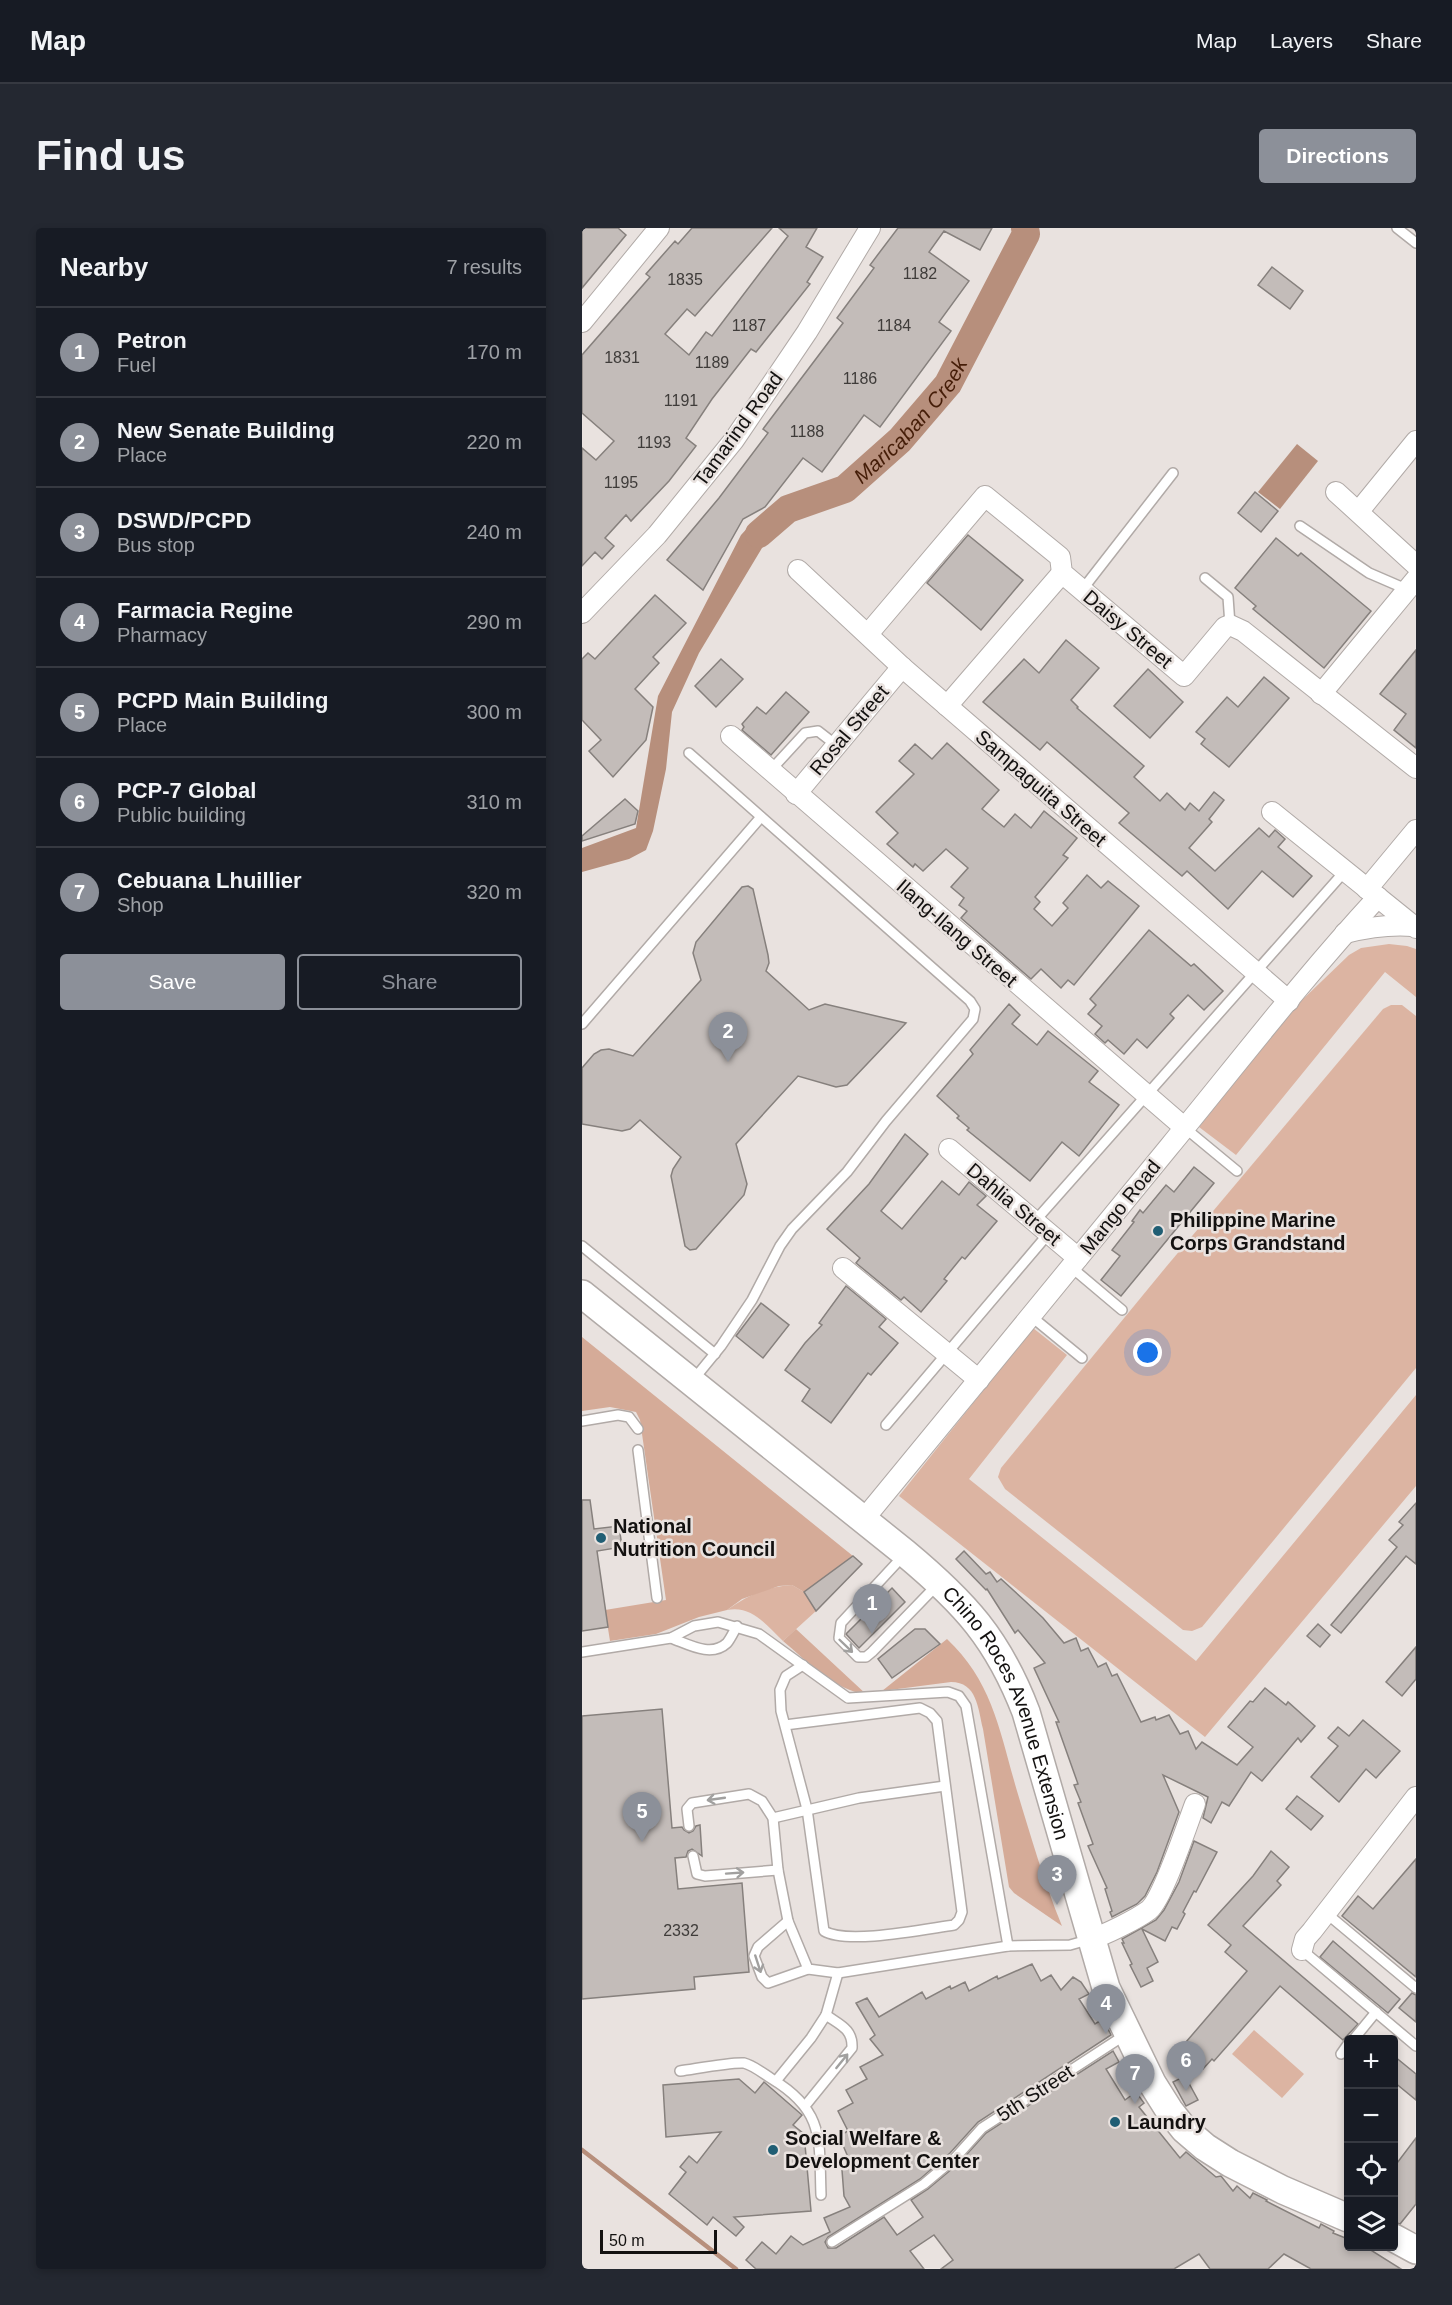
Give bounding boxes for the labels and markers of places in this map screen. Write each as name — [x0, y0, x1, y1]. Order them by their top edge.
pin: 2 — [708, 1012, 748, 1062]
place label: Philippine Marine Corps Grandstand — [1170, 1209, 1346, 1254]
marker: Philippine Marine Corps Grandstand — [1151, 1224, 1165, 1238]
place label: National Nutrition Council — [613, 1515, 775, 1560]
marker: National Nutrition Council — [594, 1531, 608, 1545]
pin: 1 — [852, 1584, 892, 1634]
pin: 5 — [622, 1792, 662, 1842]
pin: 3 — [1038, 1856, 1076, 1905]
pin: 4 — [1086, 1984, 1126, 2034]
pin: 6 — [1166, 2042, 1206, 2091]
pin: 7 — [1116, 2054, 1154, 2104]
place label: Laundry — [1127, 2111, 1207, 2133]
marker: Laundry — [1108, 2115, 1122, 2129]
place label: Social Welfare & Development Center — [785, 2127, 980, 2172]
marker: Social Welfare & Development Center — [766, 2143, 780, 2157]

